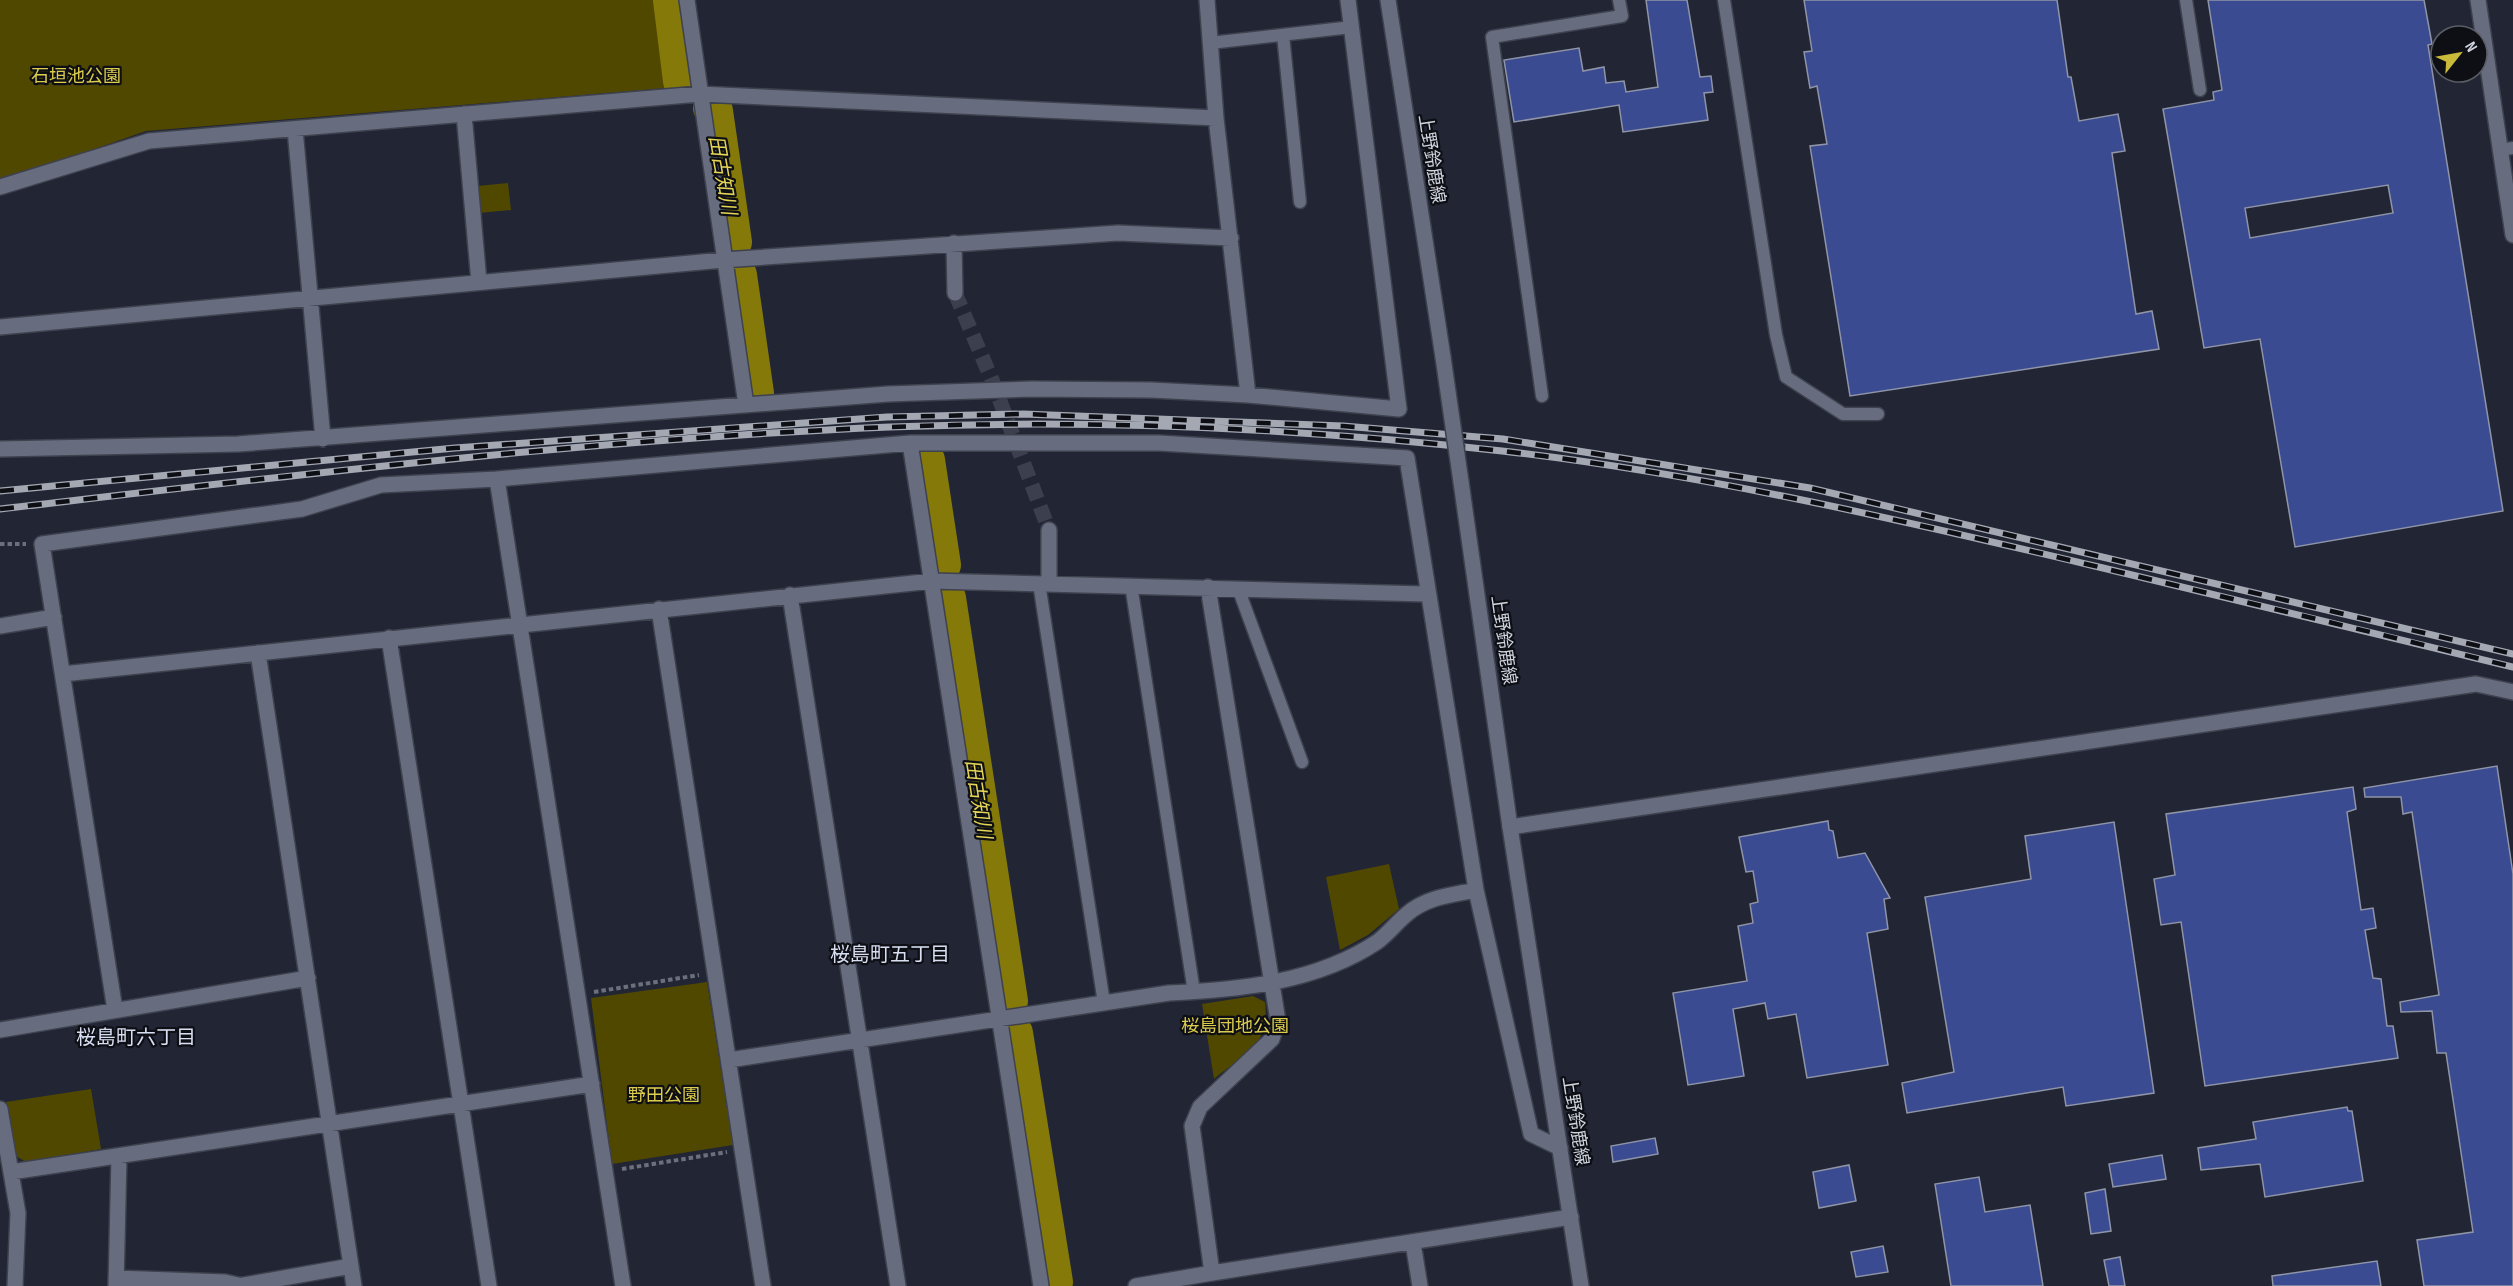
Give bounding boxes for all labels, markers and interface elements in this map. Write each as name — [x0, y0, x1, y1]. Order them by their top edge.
north arrow — [2429, 24, 2489, 84]
text: N — [2460, 38, 2481, 56]
park label: 石垣池公園 — [31, 66, 121, 87]
street label: 上野鈴鹿線 — [1414, 113, 1449, 205]
water label: 田古知川 — [703, 134, 741, 219]
street label: 上野鈴鹿線 — [1487, 594, 1520, 686]
water label: 田古知川 — [960, 758, 996, 843]
district label: 桜島町五丁目 — [830, 943, 950, 967]
park label: 桜島団地公園 — [1181, 1016, 1289, 1037]
district label: 桜島町六丁目 — [76, 1026, 196, 1050]
street label: 上野鈴鹿線 — [1558, 1075, 1593, 1167]
park label: 野田公園 — [628, 1085, 700, 1106]

